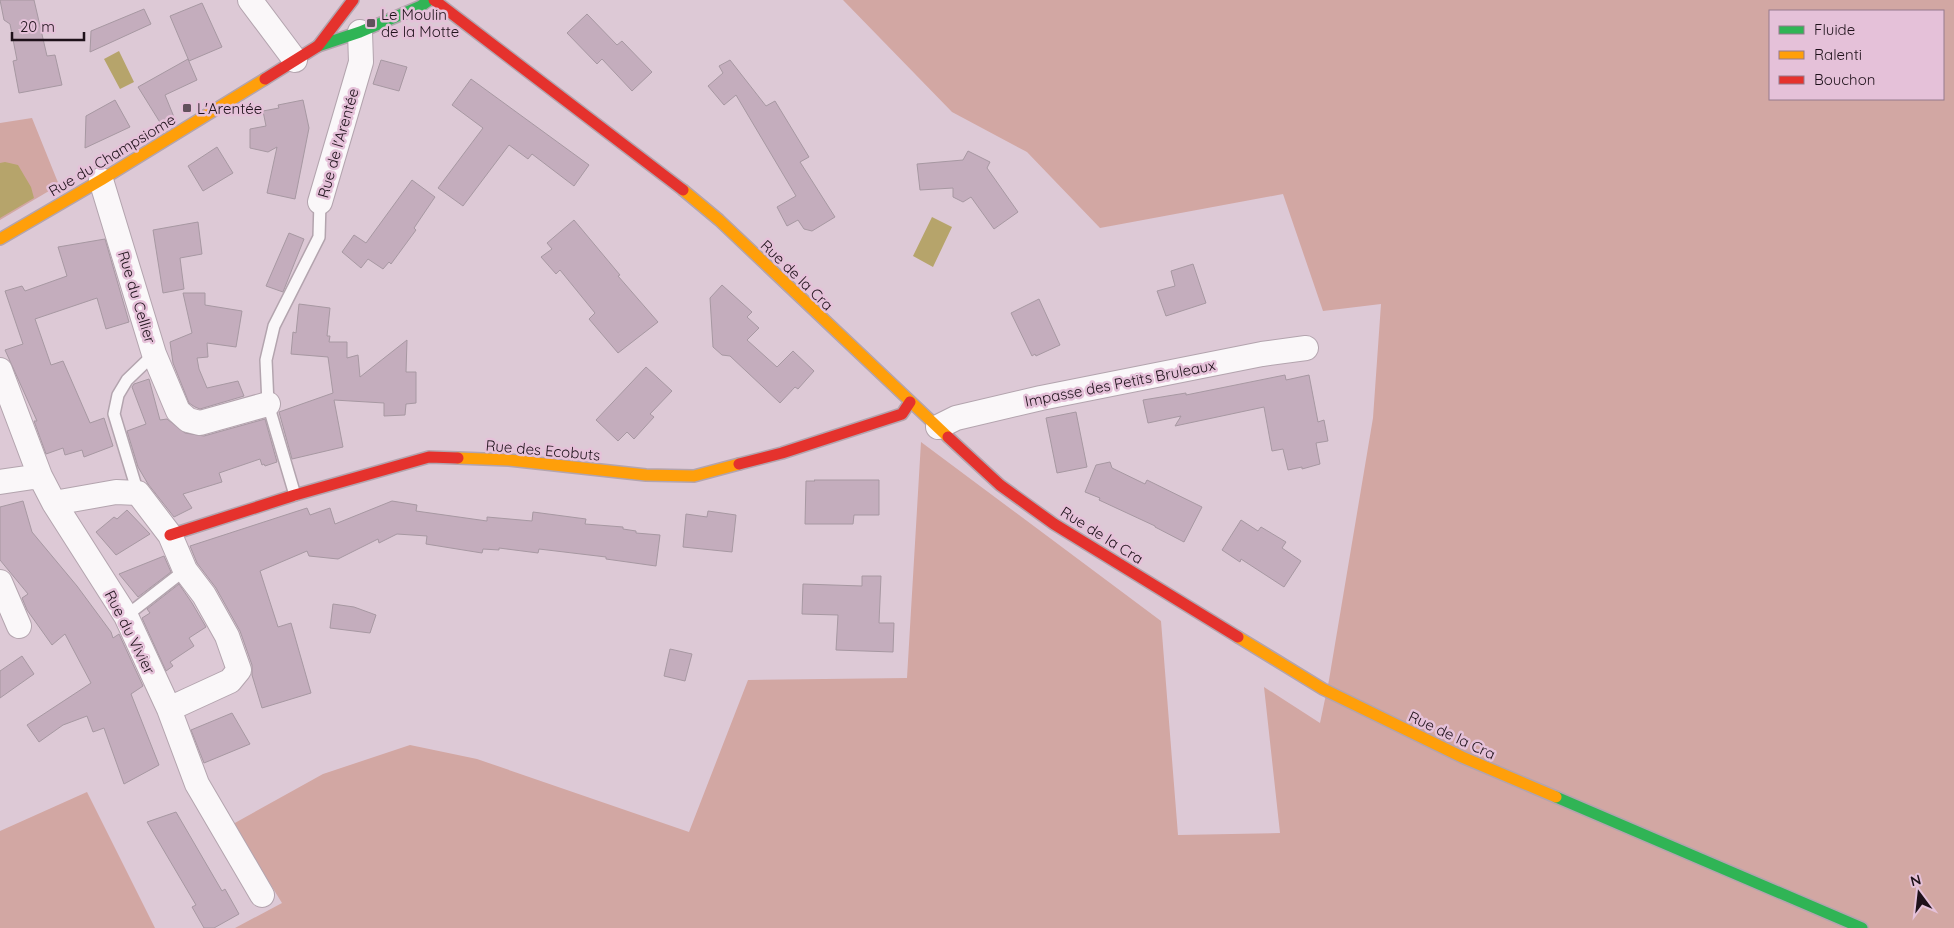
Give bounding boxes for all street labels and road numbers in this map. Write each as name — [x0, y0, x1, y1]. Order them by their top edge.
street label: Rue de l'Arentée — [313, 86, 363, 200]
street label: Rue du Champsiome — [45, 110, 179, 200]
street label: Rue de la Cra — [757, 236, 837, 314]
street label: Rue du Cellier — [114, 249, 160, 346]
street label: Impasse des Petits Bruleaux — [1023, 355, 1217, 411]
street label: Rue des Ecobuts — [485, 436, 601, 464]
street label: Rue de la Cra — [1057, 502, 1147, 568]
street label: Rue du Vivier — [101, 587, 159, 677]
street label: Rue de la Cra — [1405, 707, 1499, 763]

